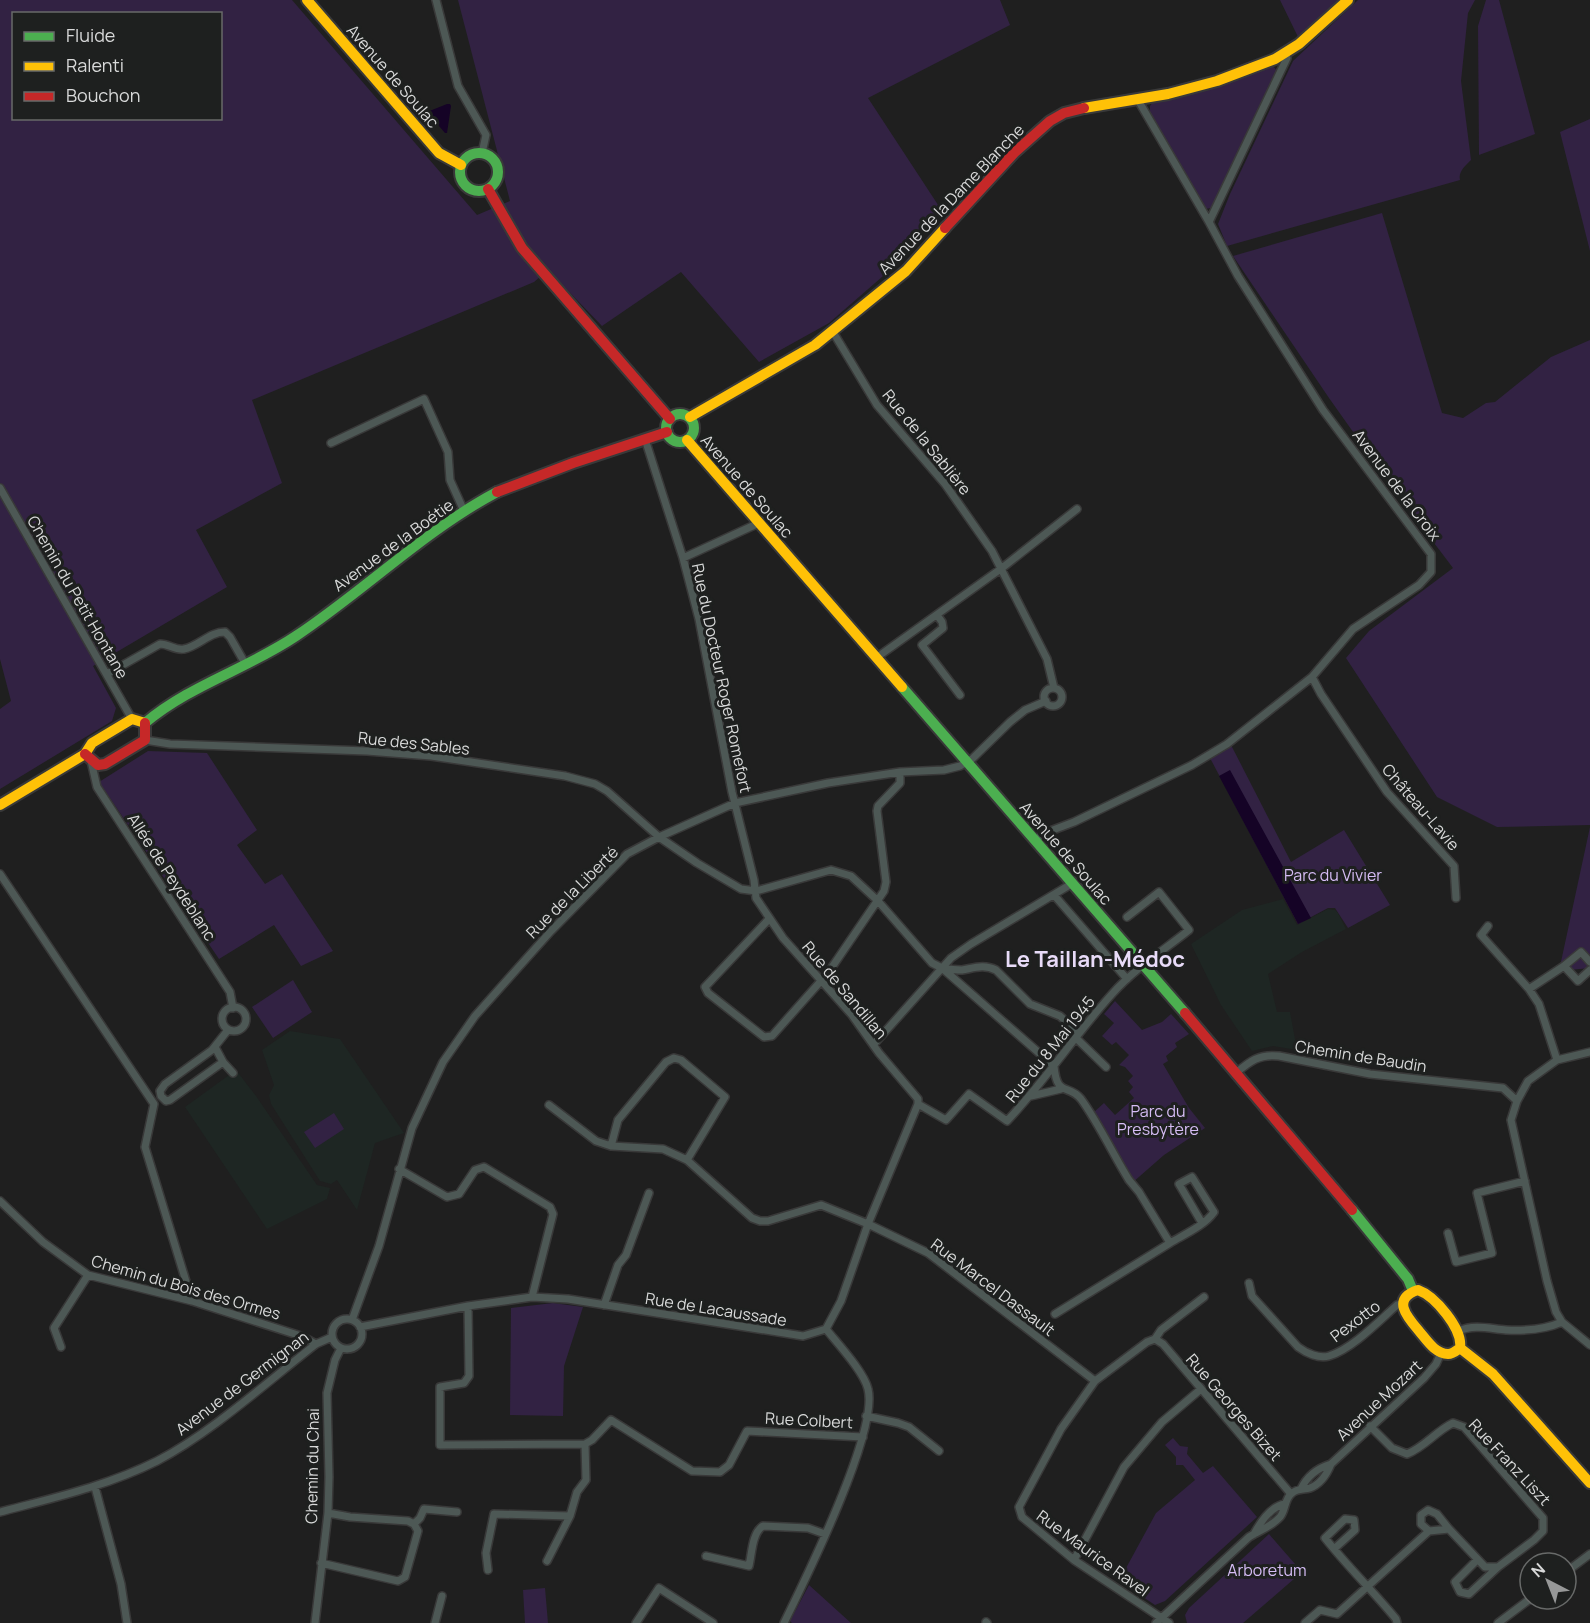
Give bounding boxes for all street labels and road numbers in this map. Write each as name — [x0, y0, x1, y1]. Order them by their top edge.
street label: Avenue de Soulac — [342, 20, 444, 132]
street label: Avenue de la Dame Blanche — [873, 119, 1029, 279]
street label: Rue de la Sablière — [878, 385, 976, 499]
street label: Avenue de la Croix — [1348, 425, 1447, 546]
street label: Avenue de Soulac — [696, 430, 798, 542]
street label: Avenue de la Boétie — [328, 494, 458, 596]
street label: Chemin du Petit Hontane — [22, 511, 134, 683]
street label: Rue du Docteur Roger Romefort — [687, 561, 757, 795]
street label: Rue des Sables — [357, 726, 471, 760]
street label: Château-Lavie — [1377, 759, 1465, 855]
street label: Avenue de Soulac — [1015, 797, 1117, 909]
street label: Allée de Peydeblanc — [123, 809, 222, 945]
street label: Rue de la Liberté — [521, 841, 623, 943]
street label: Rue de Sandillan — [798, 936, 892, 1044]
street label: Rue du 8 Mai 1945 — [1000, 991, 1100, 1107]
street label: Chemin de Baudin — [1294, 1035, 1428, 1077]
street label: Rue Marcel Dassault — [926, 1233, 1060, 1341]
street label: Chemin du Bois des Ormes — [89, 1249, 283, 1325]
street label: Rue de Lacaussade — [644, 1287, 788, 1331]
street label: Pexotto — [1325, 1295, 1385, 1347]
street label: Avenue de Germignan — [171, 1326, 313, 1440]
street label: Rue Georges Bizet — [1181, 1349, 1287, 1465]
street label: Avenue Mozart — [1331, 1355, 1427, 1445]
street label: Rue Colbert — [765, 1407, 853, 1433]
street label: Chemin du Chai — [300, 1408, 324, 1524]
street label: Rue Franz Liszt — [1464, 1414, 1556, 1510]
street label: Rue Maurice Ravel — [1032, 1505, 1154, 1601]

